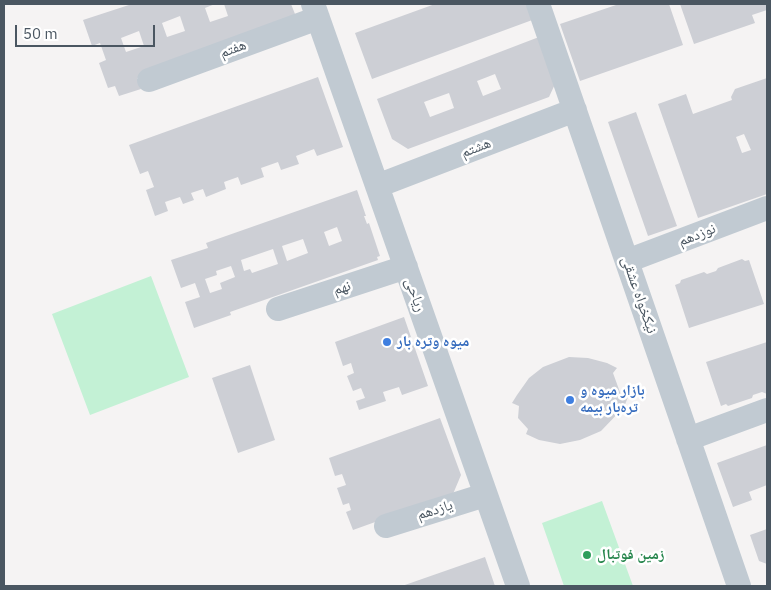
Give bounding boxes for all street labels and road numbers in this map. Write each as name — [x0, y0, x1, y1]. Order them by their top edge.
street label: هفتم — [217, 36, 249, 62]
street label: هشتم — [458, 134, 494, 162]
street label: نوزدهم — [676, 220, 718, 250]
street label: نیکخواه عشقی — [617, 254, 661, 336]
street label: ریاحی — [401, 276, 429, 314]
street label: نهم — [331, 277, 353, 299]
street label: یازدهم — [415, 496, 455, 524]

